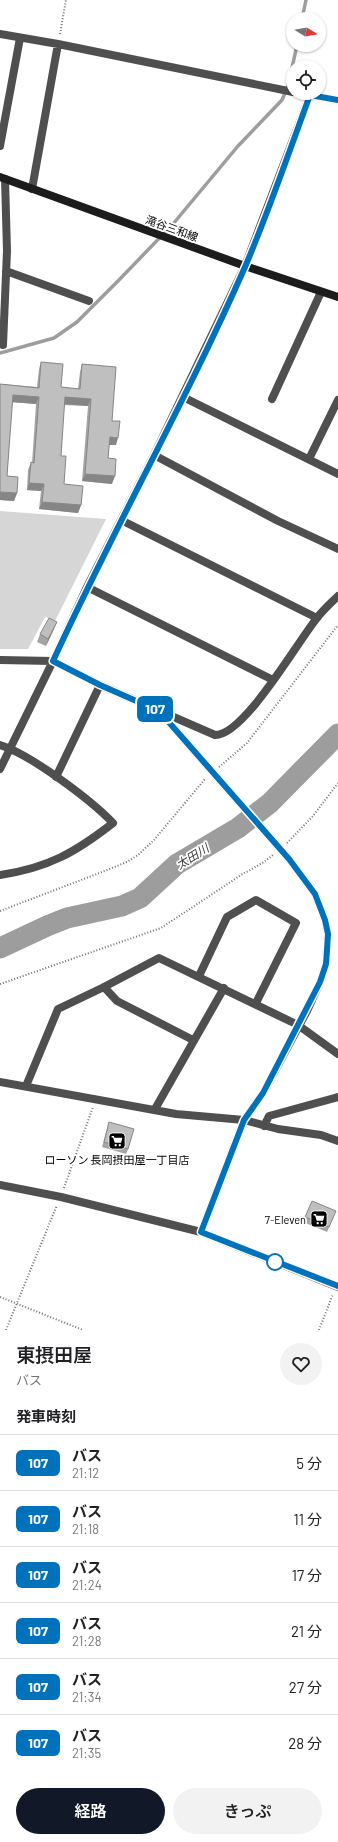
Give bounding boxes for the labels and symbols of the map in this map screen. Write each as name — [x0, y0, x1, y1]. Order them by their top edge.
north arrow — [286, 12, 326, 52]
street label: 滝谷三和線 — [144, 212, 200, 244]
line badge: 107 — [132, 696, 178, 722]
water label: 太田川 — [173, 839, 213, 871]
supermarket icon: ローソン 長岡摂田屋一丁目店 — [107, 1131, 127, 1151]
place label: ローソン 長岡摂田屋一丁目店 — [44, 1153, 190, 1166]
supermarket icon: 7-Eleven — [309, 1209, 329, 1229]
place label: 7-Eleven — [265, 1213, 306, 1226]
unlabelled marker — [266, 1253, 284, 1271]

